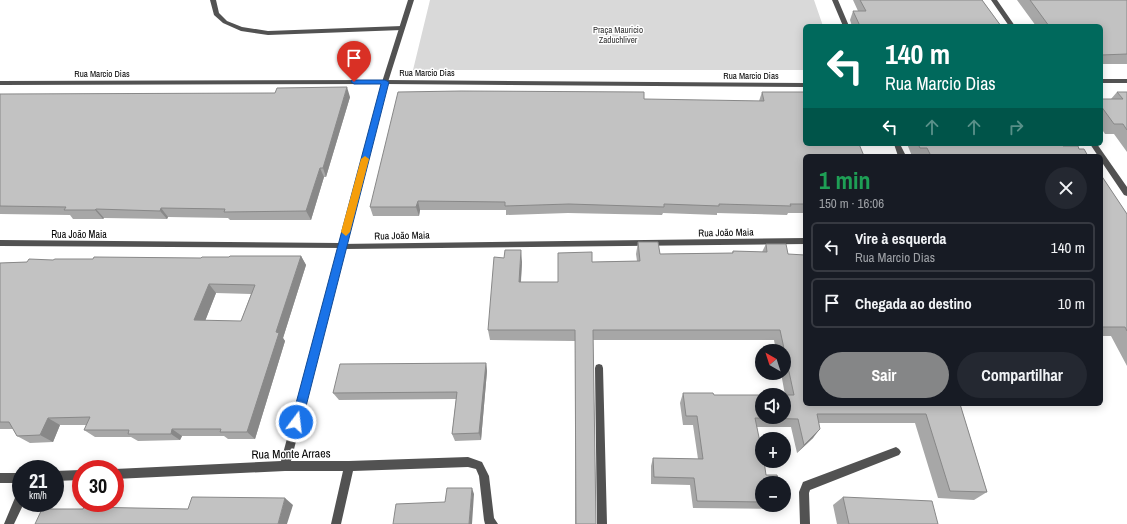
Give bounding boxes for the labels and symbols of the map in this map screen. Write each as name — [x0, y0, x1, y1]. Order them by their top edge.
park label: Praça Mauricio Zaduchliver — [593, 24, 643, 46]
pin — [337, 41, 371, 82]
street label: Rua Marcio Dias — [399, 67, 455, 79]
street label: Rua Marcio Dias — [74, 68, 130, 80]
street label: Rua Marcio Dias — [723, 70, 779, 82]
street label: Rua João Maia — [698, 226, 754, 239]
street label: Rua João Maia — [51, 228, 107, 241]
street label: Rua João Maia — [374, 229, 430, 242]
north arrow — [755, 344, 791, 380]
position arrow — [275, 401, 317, 443]
street label: Rua Monte Arraes — [251, 445, 331, 463]
speed limit sign: 30 — [72, 460, 124, 512]

